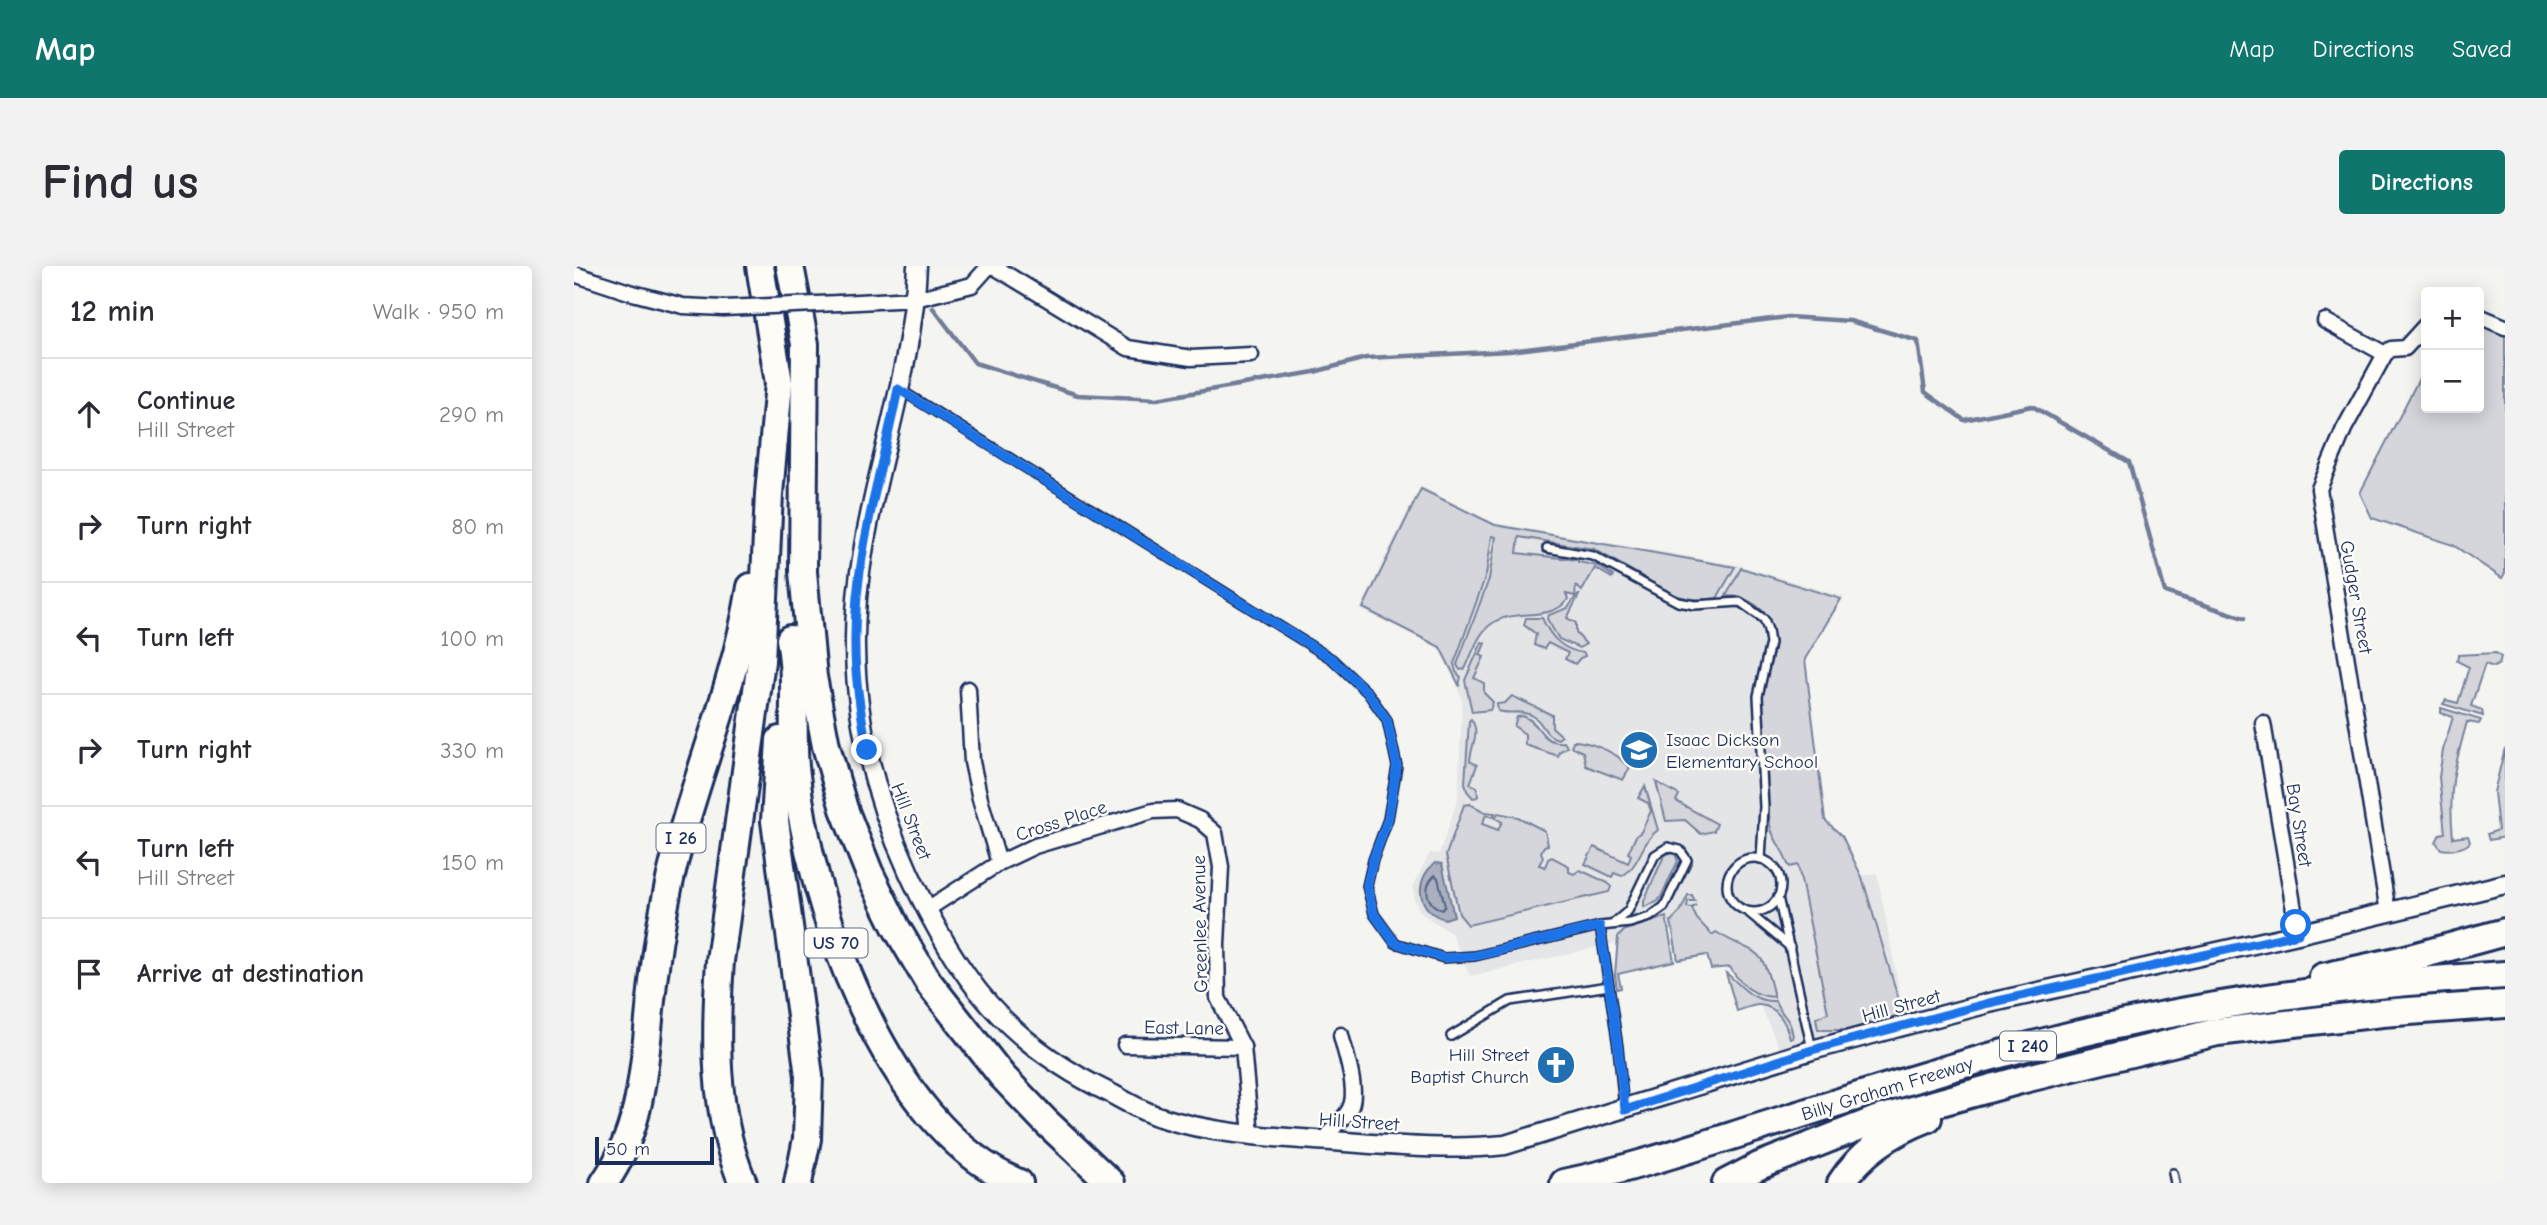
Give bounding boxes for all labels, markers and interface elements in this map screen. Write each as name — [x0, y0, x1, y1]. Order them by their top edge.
text: Map — [35, 30, 96, 68]
text: Map — [2229, 35, 2275, 63]
text: Directions — [2313, 35, 2414, 63]
text: Saved — [2452, 35, 2512, 63]
button: Directions — [2339, 150, 2505, 214]
text: Find us — [42, 154, 198, 210]
map controls — [2421, 287, 2484, 413]
button: + — [2421, 287, 2484, 350]
text: 12 min — [70, 294, 155, 329]
text: Walk · 950 m — [373, 298, 504, 325]
button: − — [2421, 350, 2484, 413]
text: Continue — [137, 386, 235, 416]
icon: ahead — [70, 395, 108, 433]
text: 290 m — [439, 401, 504, 428]
text: Hill Street — [137, 416, 234, 443]
icon: right — [70, 507, 108, 545]
text: Turn right — [137, 511, 251, 541]
text: 80 m — [451, 513, 504, 540]
street label: Gudger Street — [2335, 539, 2377, 656]
icon: left — [70, 619, 108, 657]
text: Turn left — [137, 623, 234, 653]
text: 100 m — [440, 625, 504, 652]
school or university icon: Isaac Dickson Elementary School — [1618, 729, 1660, 771]
place label: Isaac Dickson Elementary School — [1666, 729, 1818, 773]
icon: right — [70, 731, 108, 769]
route end — [851, 734, 882, 765]
text: Turn right — [137, 735, 251, 765]
text: 330 m — [440, 737, 504, 764]
street label: Hill Street — [886, 780, 936, 863]
street label: Bay Street — [2282, 782, 2317, 869]
street label: Cross Place — [1013, 796, 1110, 846]
road number: I 26 — [656, 824, 706, 852]
text: Turn left — [137, 834, 234, 864]
icon: left — [70, 843, 108, 881]
text: 150 m — [442, 849, 504, 876]
street label: Greenlee Avenue — [1188, 855, 1212, 993]
text: Hill Street — [137, 864, 234, 891]
route start — [2280, 909, 2311, 940]
road number: US 70 — [804, 928, 868, 958]
icon: arrive — [70, 955, 108, 993]
text: Arrive at destination — [137, 959, 364, 989]
street label: Hill Street — [1860, 985, 1943, 1027]
street label: East Lane — [1144, 1016, 1224, 1040]
road number: I 240 — [2000, 1032, 2056, 1060]
place label: Hill Street Baptist Church — [1410, 1044, 1530, 1088]
church icon: Hill Street Baptist Church — [1535, 1044, 1577, 1086]
street label: Billy Graham Freeway — [1799, 1052, 1976, 1126]
street label: Hill Street — [1318, 1108, 1400, 1136]
scale bar — [595, 1134, 714, 1166]
text: 50 m — [606, 1138, 650, 1160]

